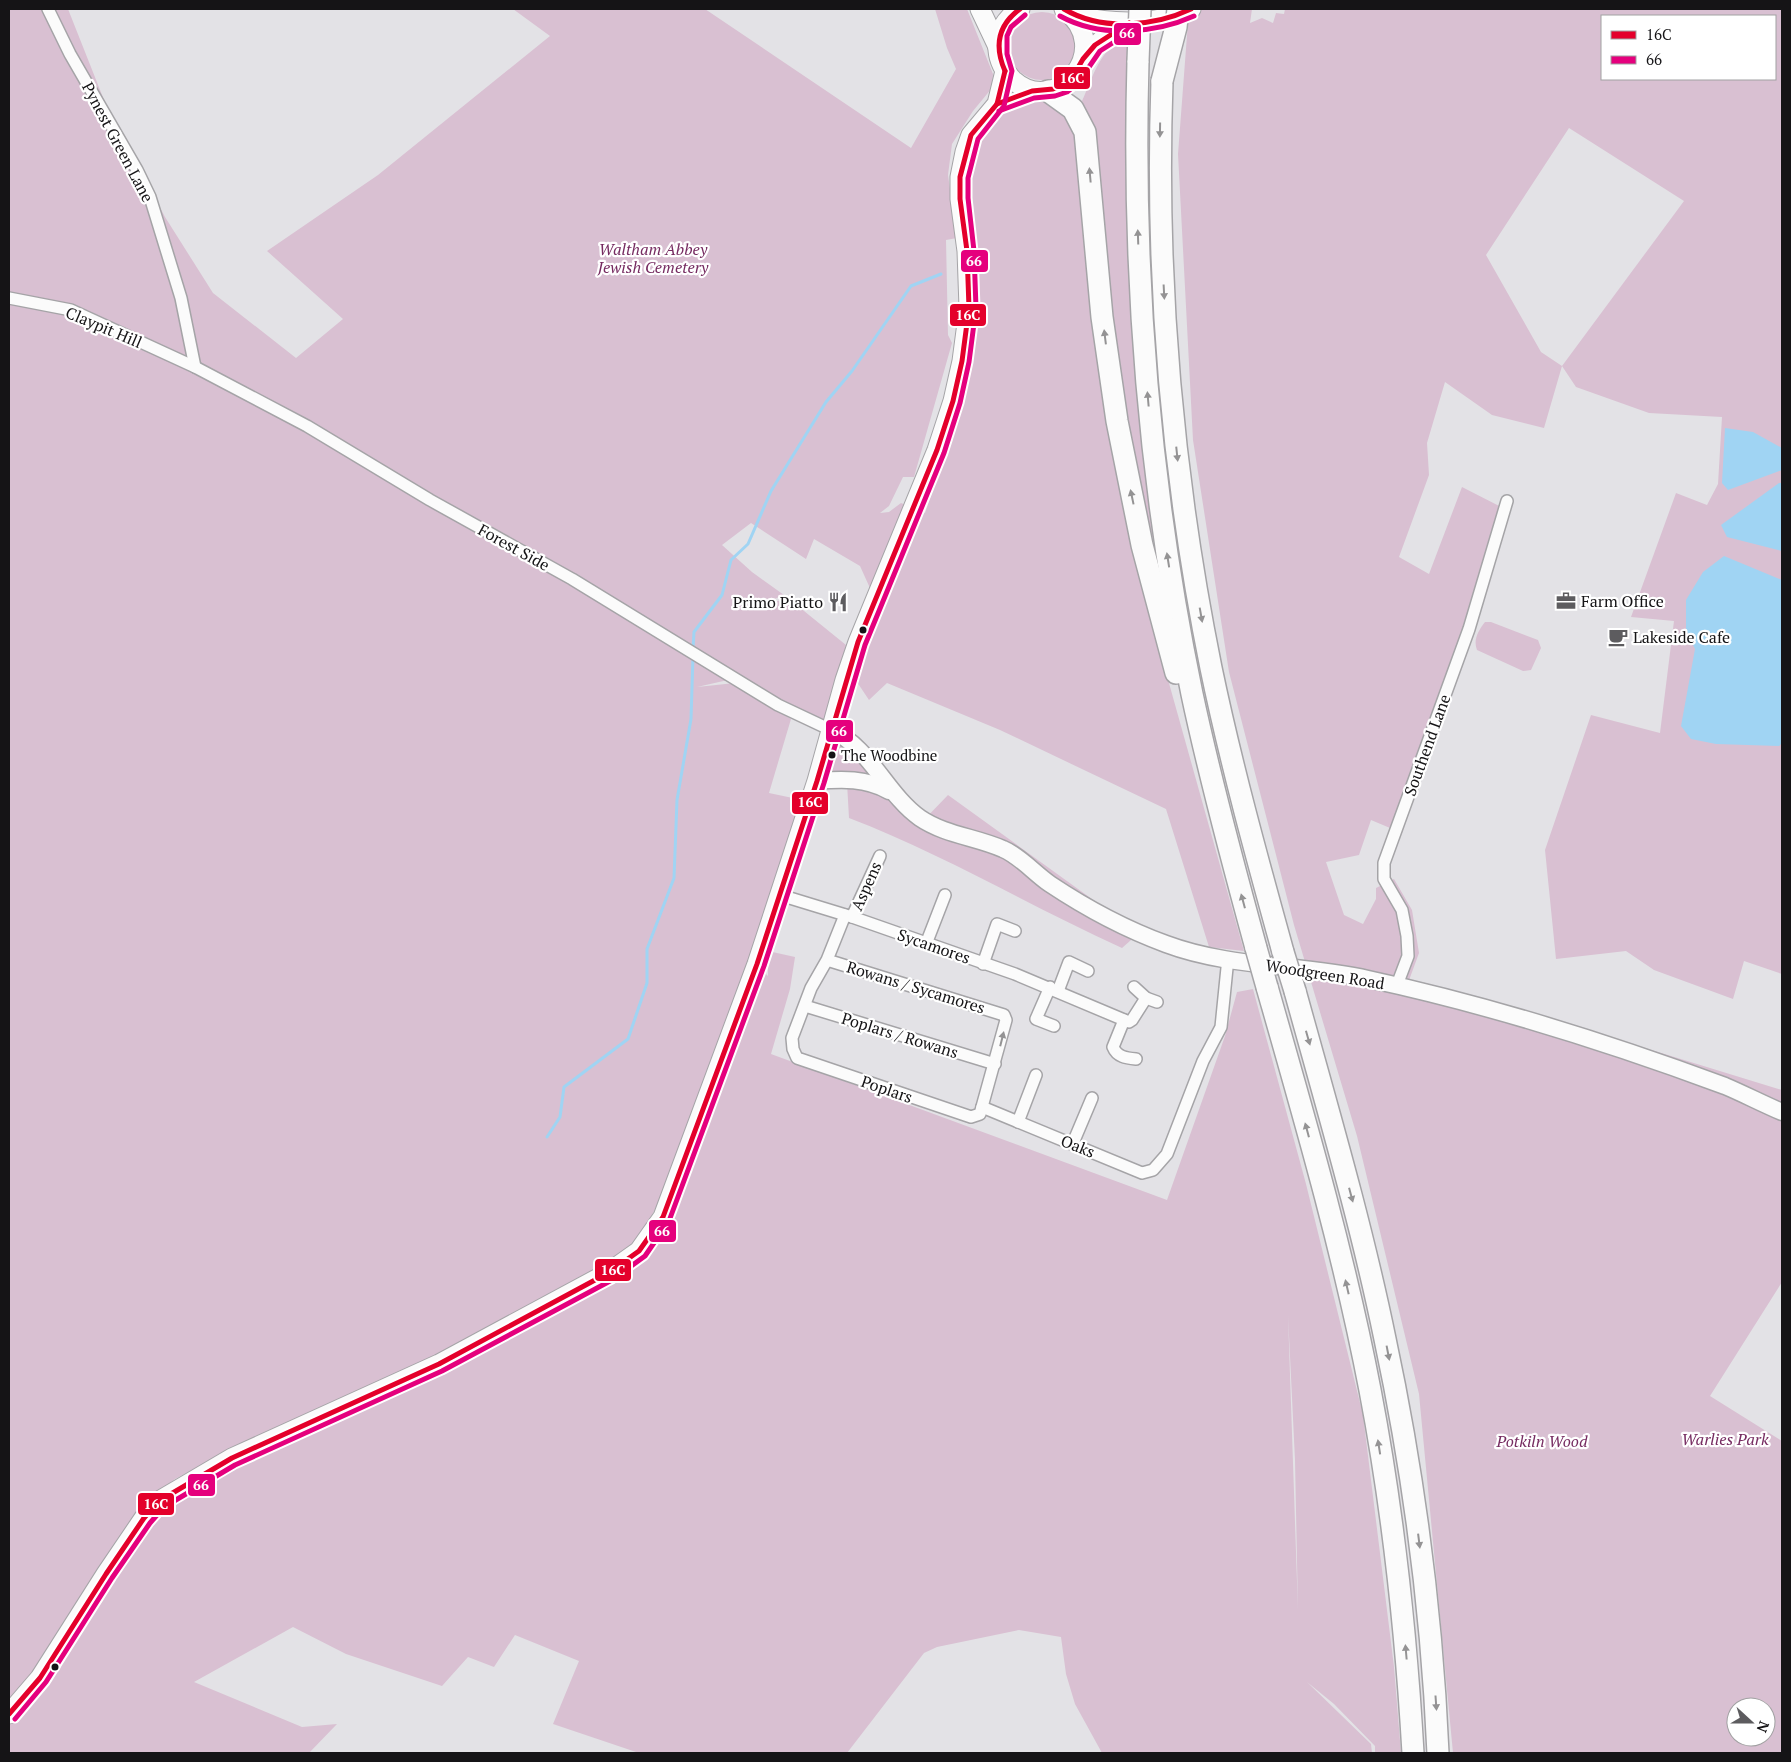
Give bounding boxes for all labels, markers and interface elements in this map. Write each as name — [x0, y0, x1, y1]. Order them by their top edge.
legend — [1601, 15, 1776, 80]
line badge: 66 — [1113, 22, 1142, 46]
text: 66 — [1119, 23, 1135, 42]
text: 16C — [1646, 24, 1672, 44]
text: 66 — [1646, 49, 1662, 69]
line badge: 16C — [1053, 66, 1091, 90]
text: 16C — [1060, 68, 1084, 87]
street label: Pynest Green Lane — [77, 78, 159, 206]
one-way arrow — [1156, 122, 1164, 138]
one-way arrow — [1086, 167, 1094, 183]
one-way arrow — [1134, 228, 1142, 244]
park label: Waltham Abbey Jewish Cemetery — [597, 238, 709, 278]
line badge: 66 — [960, 249, 989, 273]
text: 66 — [966, 251, 982, 270]
one-way arrow — [1160, 285, 1168, 301]
street label: Claypit Hill — [62, 301, 146, 353]
line badge: 16C — [949, 303, 987, 327]
text: 16C — [956, 305, 980, 324]
one-way arrow — [1101, 329, 1109, 345]
one-way arrow — [1144, 391, 1152, 407]
one-way arrow — [1173, 447, 1181, 463]
one-way arrow — [1128, 490, 1136, 505]
street label: Forest Side — [474, 518, 554, 576]
one-way arrow — [1164, 552, 1172, 568]
office icon: Farm Office — [1555, 590, 1577, 612]
place label: Farm Office — [1581, 590, 1664, 612]
place label: Primo Piatto — [733, 591, 823, 613]
restaurant icon: Primo Piatto — [827, 591, 849, 613]
one-way arrow — [1198, 607, 1206, 623]
unlabelled marker — [858, 625, 868, 635]
cafe icon: Lakeside Cafe — [1607, 626, 1629, 648]
place label: Lakeside Cafe — [1633, 626, 1730, 648]
street label: Southend Lane — [1398, 691, 1456, 799]
line badge: 66 — [825, 719, 854, 743]
text: 66 — [831, 721, 847, 740]
place label: The Woodbine — [841, 745, 937, 765]
marker: The Woodbine — [827, 750, 837, 760]
line badge: 16C — [791, 791, 829, 815]
text: 16C — [798, 792, 822, 811]
street label: Aspens — [845, 858, 887, 914]
one-way arrow — [1239, 893, 1247, 908]
street label: Sycamores — [895, 923, 973, 969]
street label: Woodgreen Road — [1264, 954, 1386, 994]
street label: Rowans / Sycamores — [844, 955, 988, 1019]
street label: Poplars / Rowans — [839, 1007, 961, 1063]
one-way arrow — [1304, 1031, 1312, 1046]
one-way arrow — [998, 1032, 1006, 1047]
street label: Poplars — [858, 1070, 916, 1108]
one-way arrow — [1302, 1123, 1310, 1138]
street label: Oaks — [1058, 1129, 1098, 1163]
one-way arrow — [1347, 1188, 1355, 1203]
line badge: 66 — [648, 1219, 677, 1243]
text: 66 — [654, 1221, 670, 1240]
line badge: 16C — [594, 1258, 632, 1282]
text: 16C — [601, 1260, 625, 1279]
one-way arrow — [1343, 1280, 1351, 1295]
one-way arrow — [1385, 1346, 1393, 1362]
park label: Warlies Park — [1681, 1428, 1769, 1450]
park label: Potkiln Wood — [1495, 1430, 1588, 1452]
one-way arrow — [1375, 1438, 1383, 1454]
line badge: 66 — [187, 1473, 216, 1497]
text: 66 — [193, 1475, 209, 1494]
line badge: 16C — [137, 1492, 175, 1516]
text: 16C — [144, 1494, 168, 1513]
one-way arrow — [1416, 1533, 1424, 1549]
one-way arrow — [1402, 1644, 1410, 1660]
unlabelled marker — [50, 1662, 60, 1672]
one-way arrow — [1432, 1695, 1440, 1711]
north arrow — [1726, 1697, 1776, 1747]
text: N — [1753, 1718, 1774, 1736]

